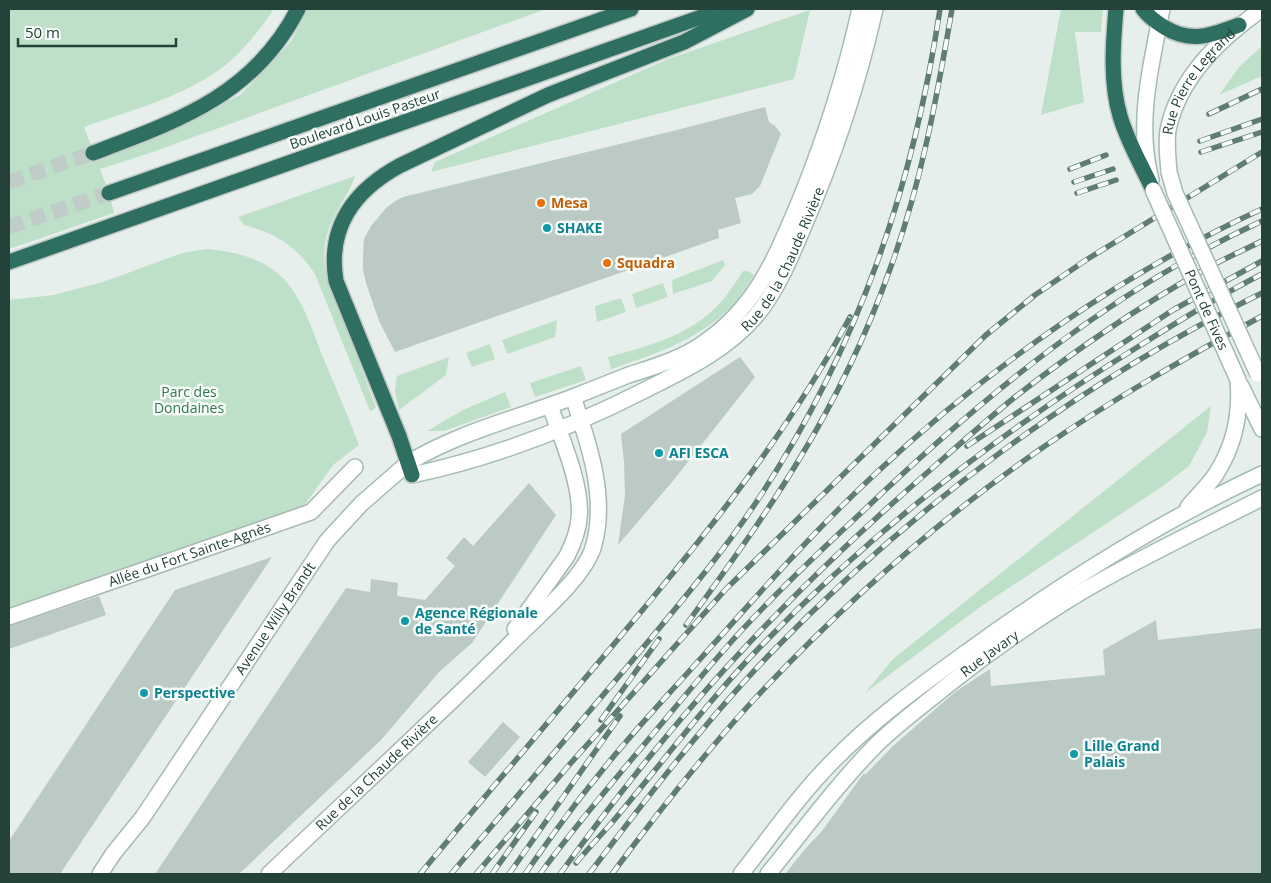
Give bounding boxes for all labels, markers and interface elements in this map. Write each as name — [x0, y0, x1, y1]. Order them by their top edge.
scale bar — [18, 15, 175, 47]
text: 50 m — [25, 22, 60, 42]
street label: Rue Pierre Legrand — [1157, 24, 1239, 136]
street label: Boulevard Louis Pasteur — [287, 84, 443, 153]
street label: Rue de la Chaude Rivière — [736, 184, 828, 335]
place label: Mesa — [551, 193, 588, 212]
marker: Mesa — [535, 197, 547, 209]
place label: SHAKE — [557, 218, 602, 237]
marker: SHAKE — [541, 222, 553, 234]
place label: Squadra — [617, 253, 675, 272]
marker: Squadra — [601, 257, 613, 269]
street label: Pont de Fives — [1181, 266, 1233, 353]
park label: Parc des Dondaines — [154, 382, 224, 417]
place label: AFI ESCA — [669, 443, 729, 462]
marker: AFI ESCA — [653, 447, 665, 459]
street label: Allée du Fort Sainte-Agnès — [105, 517, 273, 591]
street label: Avenue Willy Brandt — [231, 558, 319, 678]
place label: Agence Régionale de Santé — [415, 603, 538, 638]
marker: Agence Régionale de Santé — [399, 615, 411, 627]
street label: Rue Javary — [956, 625, 1023, 681]
place label: Perspective — [154, 683, 235, 702]
marker: Perspective — [138, 687, 150, 699]
street label: Rue de la Chaude Rivière — [311, 709, 442, 834]
place label: Lille Grand Palais — [1084, 736, 1160, 771]
marker: Lille Grand Palais — [1068, 748, 1080, 760]

